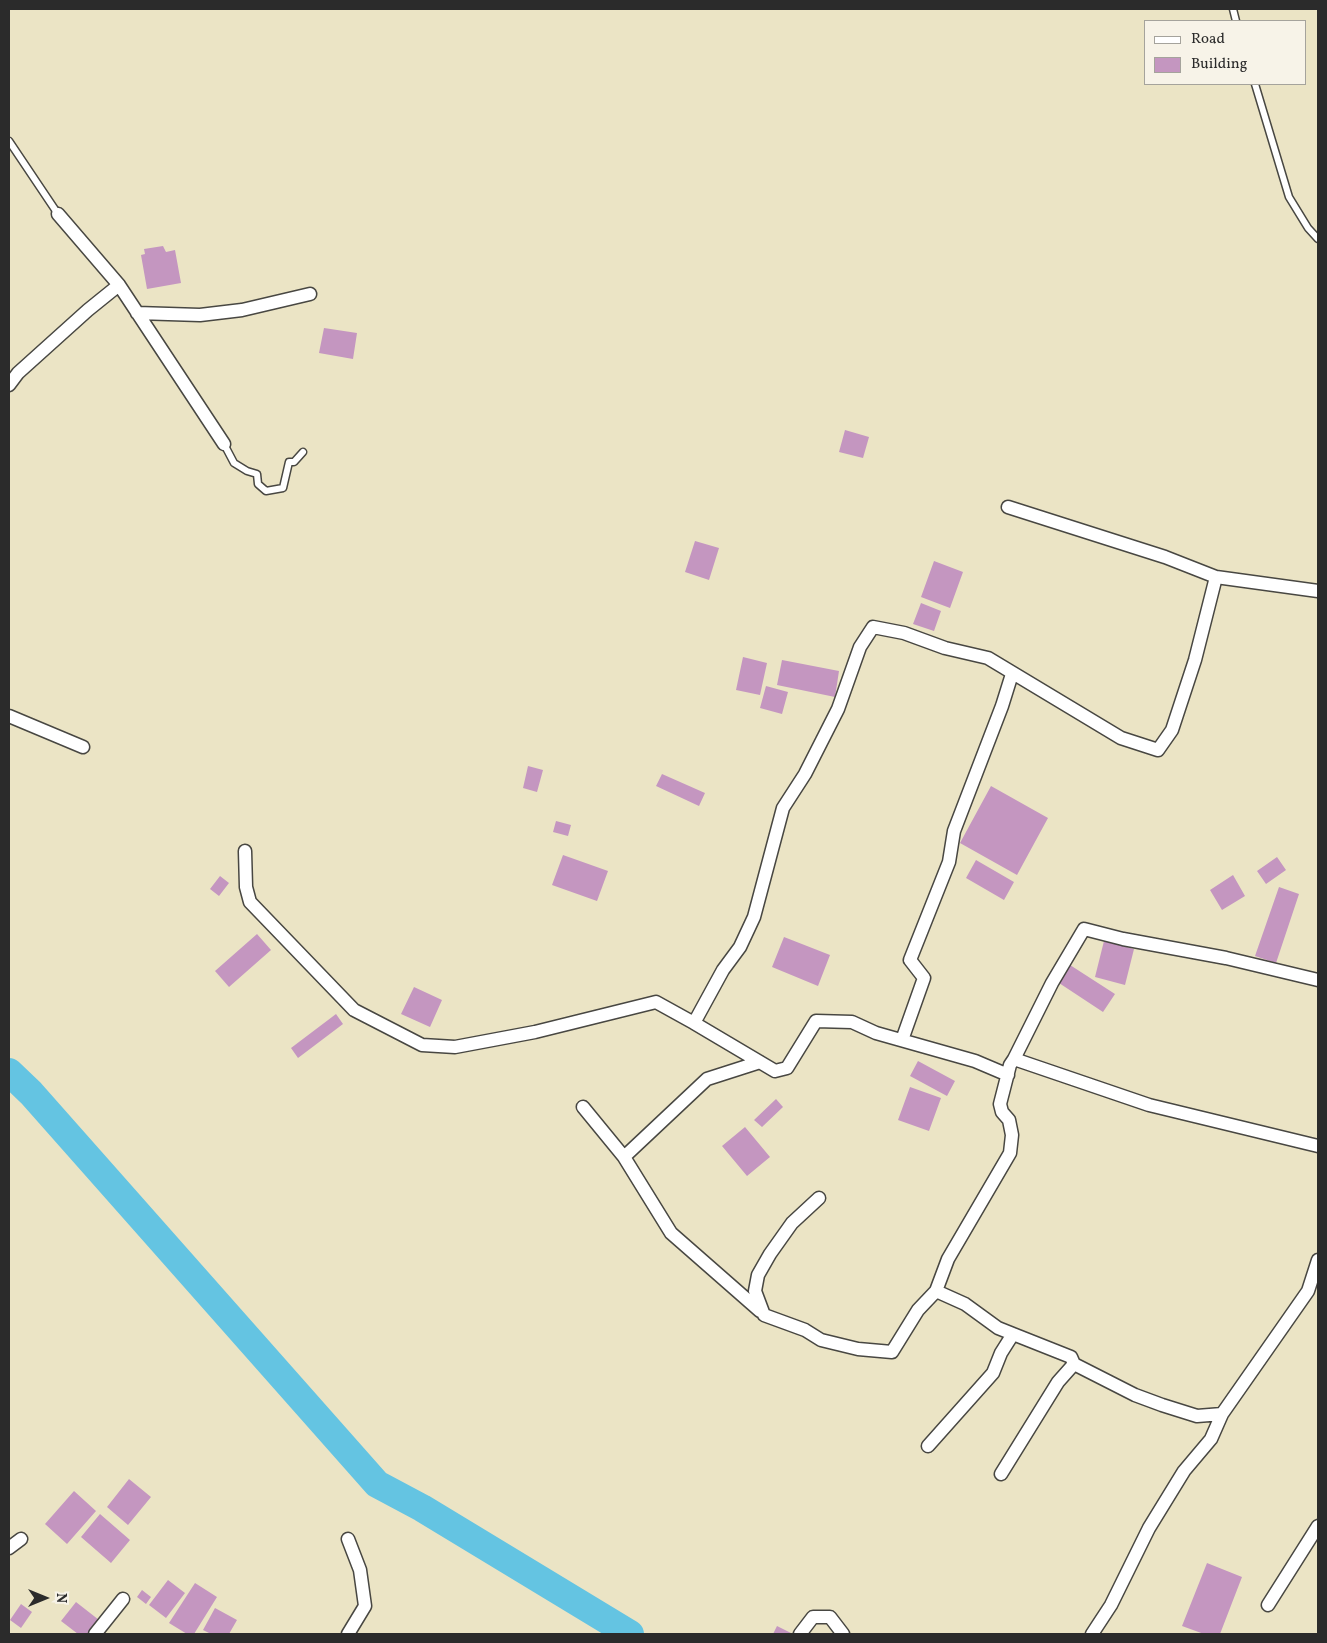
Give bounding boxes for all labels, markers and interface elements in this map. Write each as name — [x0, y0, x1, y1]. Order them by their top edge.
legend — [1144, 20, 1307, 85]
text: Road — [1191, 29, 1225, 50]
text: Building — [1191, 54, 1247, 75]
north arrow — [20, 1573, 70, 1623]
text: N — [51, 1593, 70, 1603]

